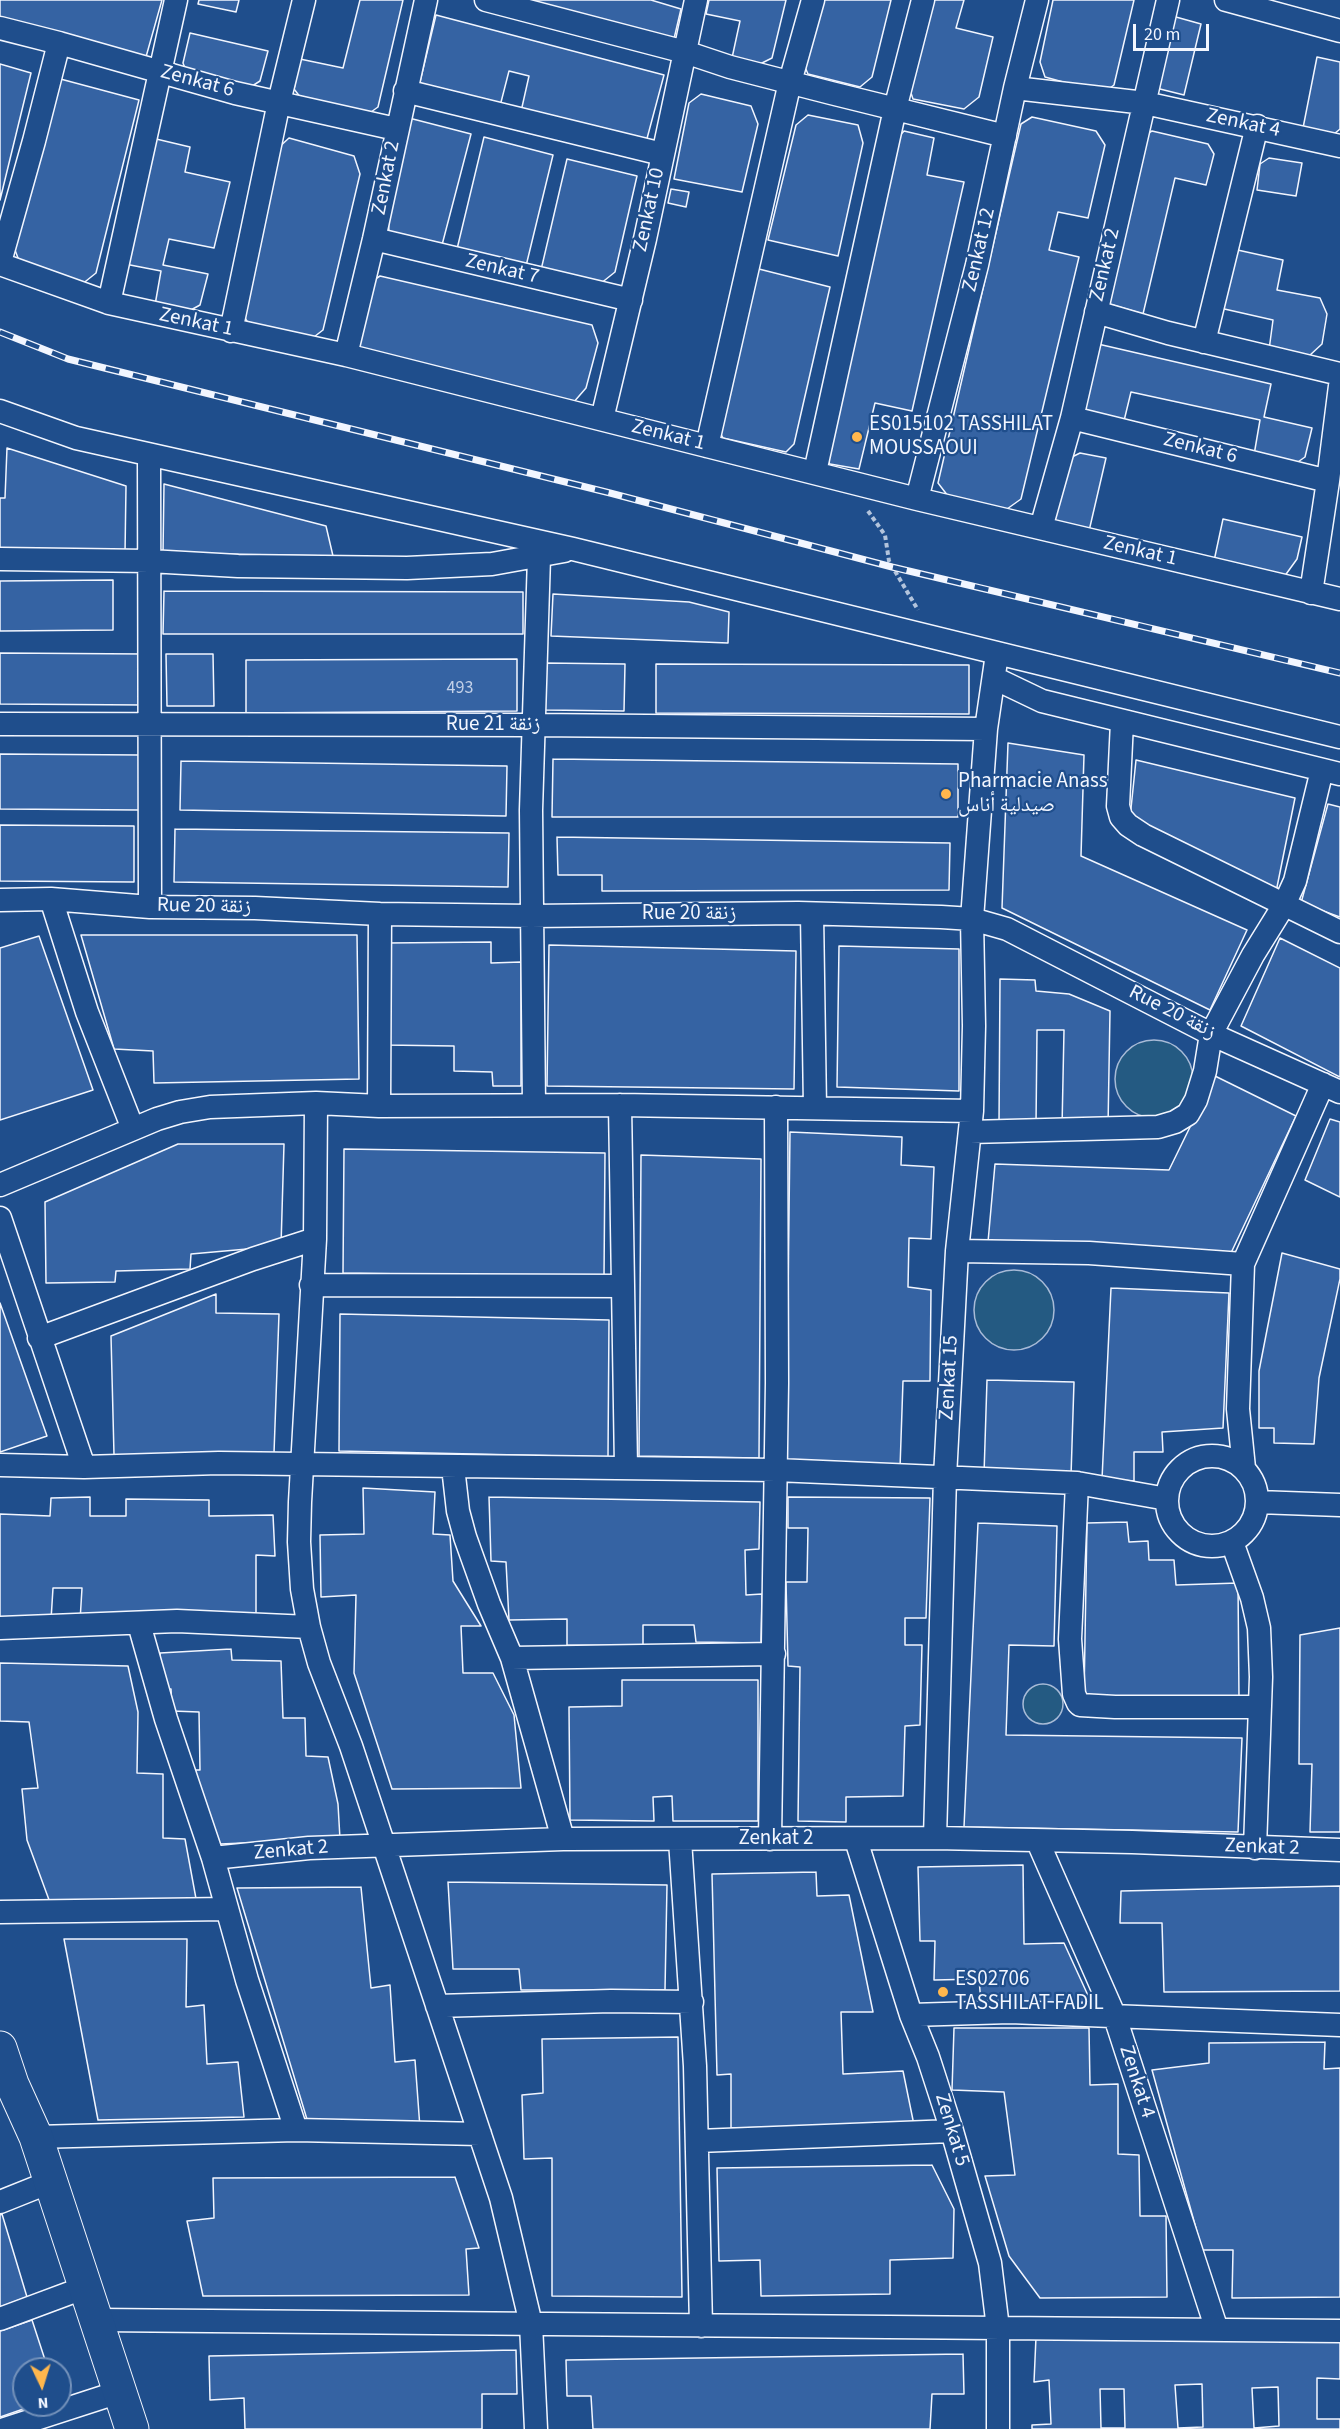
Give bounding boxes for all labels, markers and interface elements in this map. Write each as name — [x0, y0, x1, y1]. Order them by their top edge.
scale bar — [1136, 12, 1212, 50]
text: 20 m — [1144, 22, 1180, 47]
street label: Zenkat 6 — [158, 60, 236, 104]
street label: Zenkat 4 — [1204, 104, 1282, 144]
street label: Zenkat 2 — [367, 139, 407, 217]
street label: Zenkat 10 — [629, 166, 671, 254]
street label: Zenkat 12 — [958, 206, 1002, 294]
street label: Zenkat 2 — [1085, 226, 1127, 304]
street label: Zenkat 7 — [463, 249, 541, 291]
street label: Zenkat 1 — [157, 303, 235, 343]
place label: ES015102 TASSHILAT MOUSSAOUI — [869, 412, 1053, 462]
street label: Zenkat 1 — [629, 415, 707, 457]
street label: Zenkat 6 — [1161, 428, 1239, 470]
marker: ES015102 TASSHILAT MOUSSAOUI — [850, 430, 864, 444]
street label: Zenkat 1 — [1101, 531, 1179, 573]
house number: 493 — [447, 678, 473, 700]
street label: Rue 21 زنقة — [446, 712, 540, 738]
place label: Pharmacie Anass صيدلية أناس — [958, 769, 1108, 819]
marker: Pharmacie Anass صيدلية أناس — [939, 787, 953, 801]
street label: Rue 20 زنقة — [157, 894, 251, 920]
street label: Rue 20 زنقة — [642, 901, 736, 927]
street label: Rue 20 زنقة — [1124, 980, 1220, 1046]
street label: Zenkat 15 — [935, 1335, 965, 1421]
street label: Zenkat 2 — [739, 1826, 813, 1852]
street label: Zenkat 2 — [1224, 1834, 1300, 1862]
street label: Zenkat 2 — [253, 1835, 329, 1867]
place label: ES02706 TASSHILAT FADIL — [955, 1967, 1104, 2017]
marker: ES02706 TASSHILAT FADIL — [936, 1985, 950, 1999]
street label: Zenkat 4 — [1112, 2042, 1160, 2122]
street label: Zenkat 5 — [928, 2090, 974, 2170]
north arrow — [12, 2357, 72, 2417]
text: N — [37, 2392, 49, 2414]

